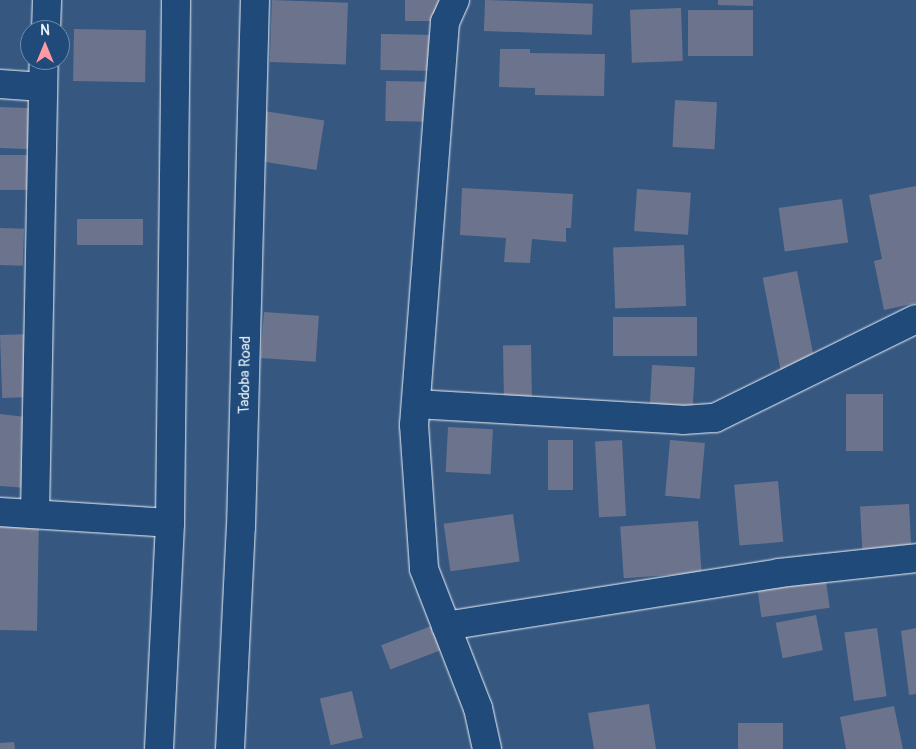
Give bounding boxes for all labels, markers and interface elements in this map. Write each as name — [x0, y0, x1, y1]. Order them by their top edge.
north arrow — [20, 20, 70, 70]
text: N — [40, 22, 50, 39]
street label: Tadoba Road — [235, 336, 255, 414]

